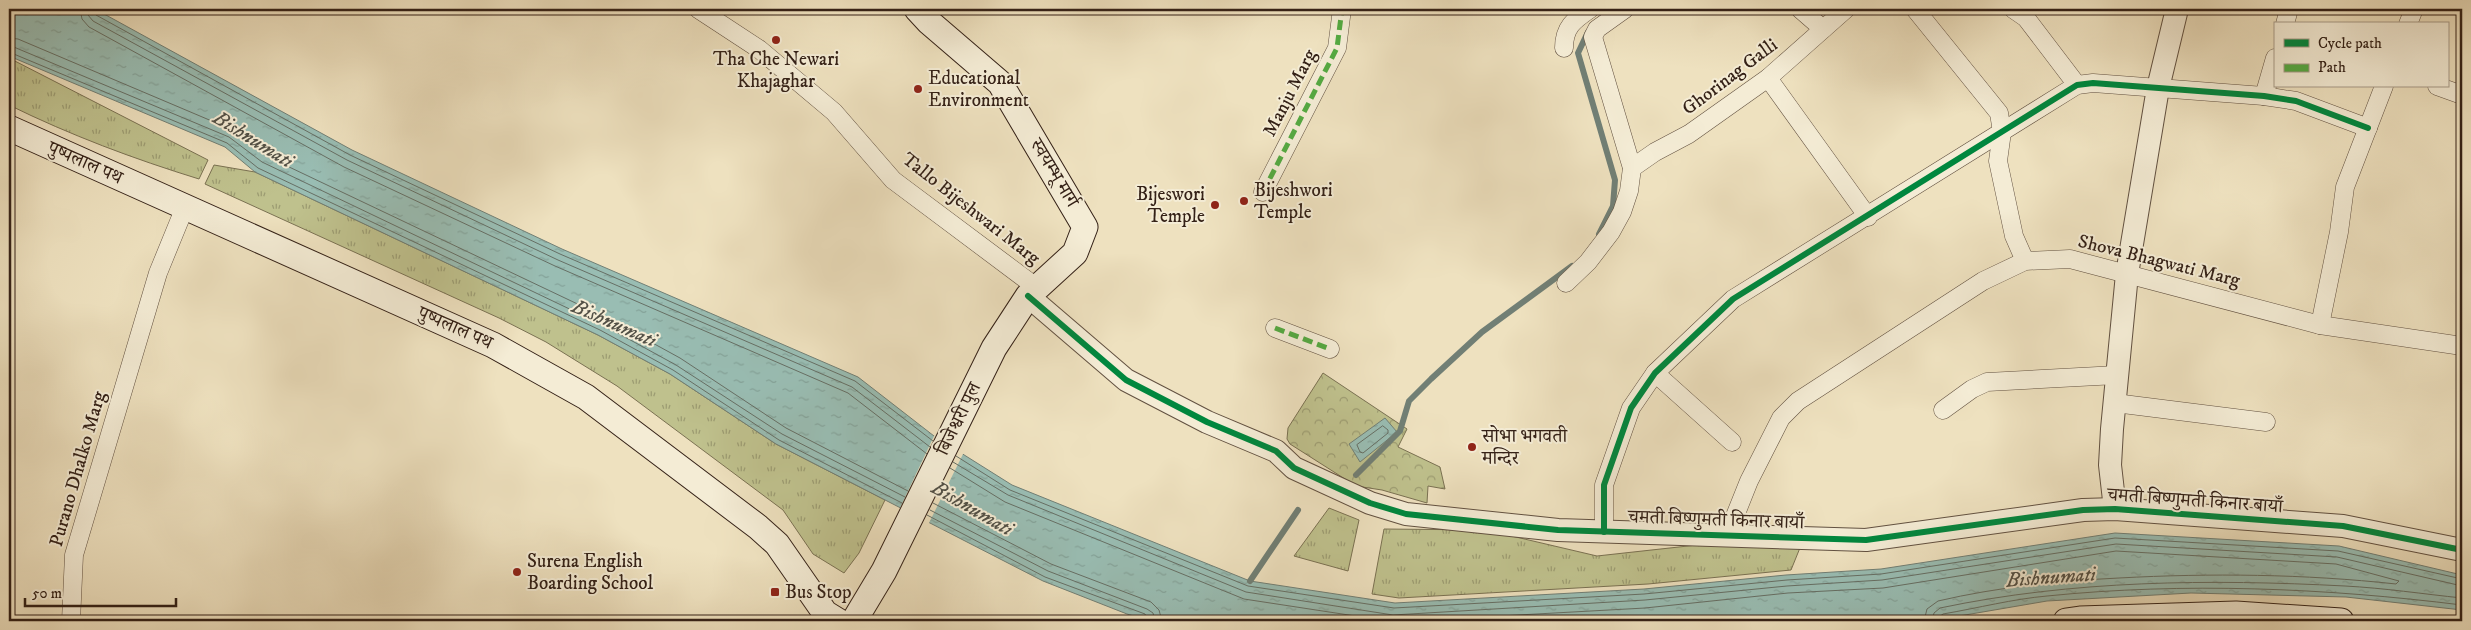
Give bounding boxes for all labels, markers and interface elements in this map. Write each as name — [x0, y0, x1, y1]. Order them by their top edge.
legend — [2274, 22, 2448, 88]
marker: Tha Che Newari Khajaghar — [770, 34, 782, 46]
street label: Ghorinag Galli — [1678, 34, 1782, 120]
text: Cycle path — [2318, 34, 2382, 53]
street label: Manju Marg — [1258, 45, 1322, 141]
place label: Tha Che Newari Khajaghar — [713, 48, 839, 93]
text: Path — [2318, 58, 2346, 77]
place label: Educational Environment — [928, 67, 1029, 112]
marker: Educational Environment — [912, 83, 924, 95]
water label: Bishnumati — [208, 105, 299, 175]
street label: स्वयम्भू मार्ग — [1024, 134, 1084, 212]
street label: पुष्पलाल पथ — [43, 136, 127, 190]
street label: Tallo Bijeshwari Marg — [897, 148, 1045, 271]
place label: Bijeshwori Temple — [1254, 179, 1333, 224]
place label: Bijeswori Temple — [1136, 183, 1205, 228]
marker: Bijeshwori Temple — [1238, 195, 1250, 207]
marker: Bijeswori Temple — [1209, 199, 1221, 211]
street label: Shova Bhagwati Marg — [2076, 230, 2243, 292]
water label: Bishnumati — [567, 294, 662, 354]
street label: पुष्पलाल पथ — [413, 301, 497, 355]
street label: बिजेश्वरी पुल — [930, 377, 987, 460]
street label: Purano Dhalko Marg — [45, 388, 111, 549]
place label: सोभा भगवती मन्दिर — [1481, 425, 1568, 470]
marker: सोभा भगवती मन्दिर — [1466, 441, 1478, 453]
water label: Bishnumati — [926, 475, 1019, 543]
street label: चमती बिष्णुमती किनार बायाँ — [2105, 482, 2285, 519]
street label: चमती बिष्णुमती किनार बायाँ — [1627, 504, 1806, 535]
place label: Surena English Boarding School — [527, 550, 653, 595]
water label: Bishnumati — [2004, 562, 2098, 594]
marker: Surena English Boarding School — [511, 566, 523, 578]
scale bar — [25, 575, 176, 607]
place label: Bus Stop — [785, 581, 851, 604]
text: 50 m — [32, 584, 62, 603]
marker: Bus Stop — [769, 586, 781, 598]

